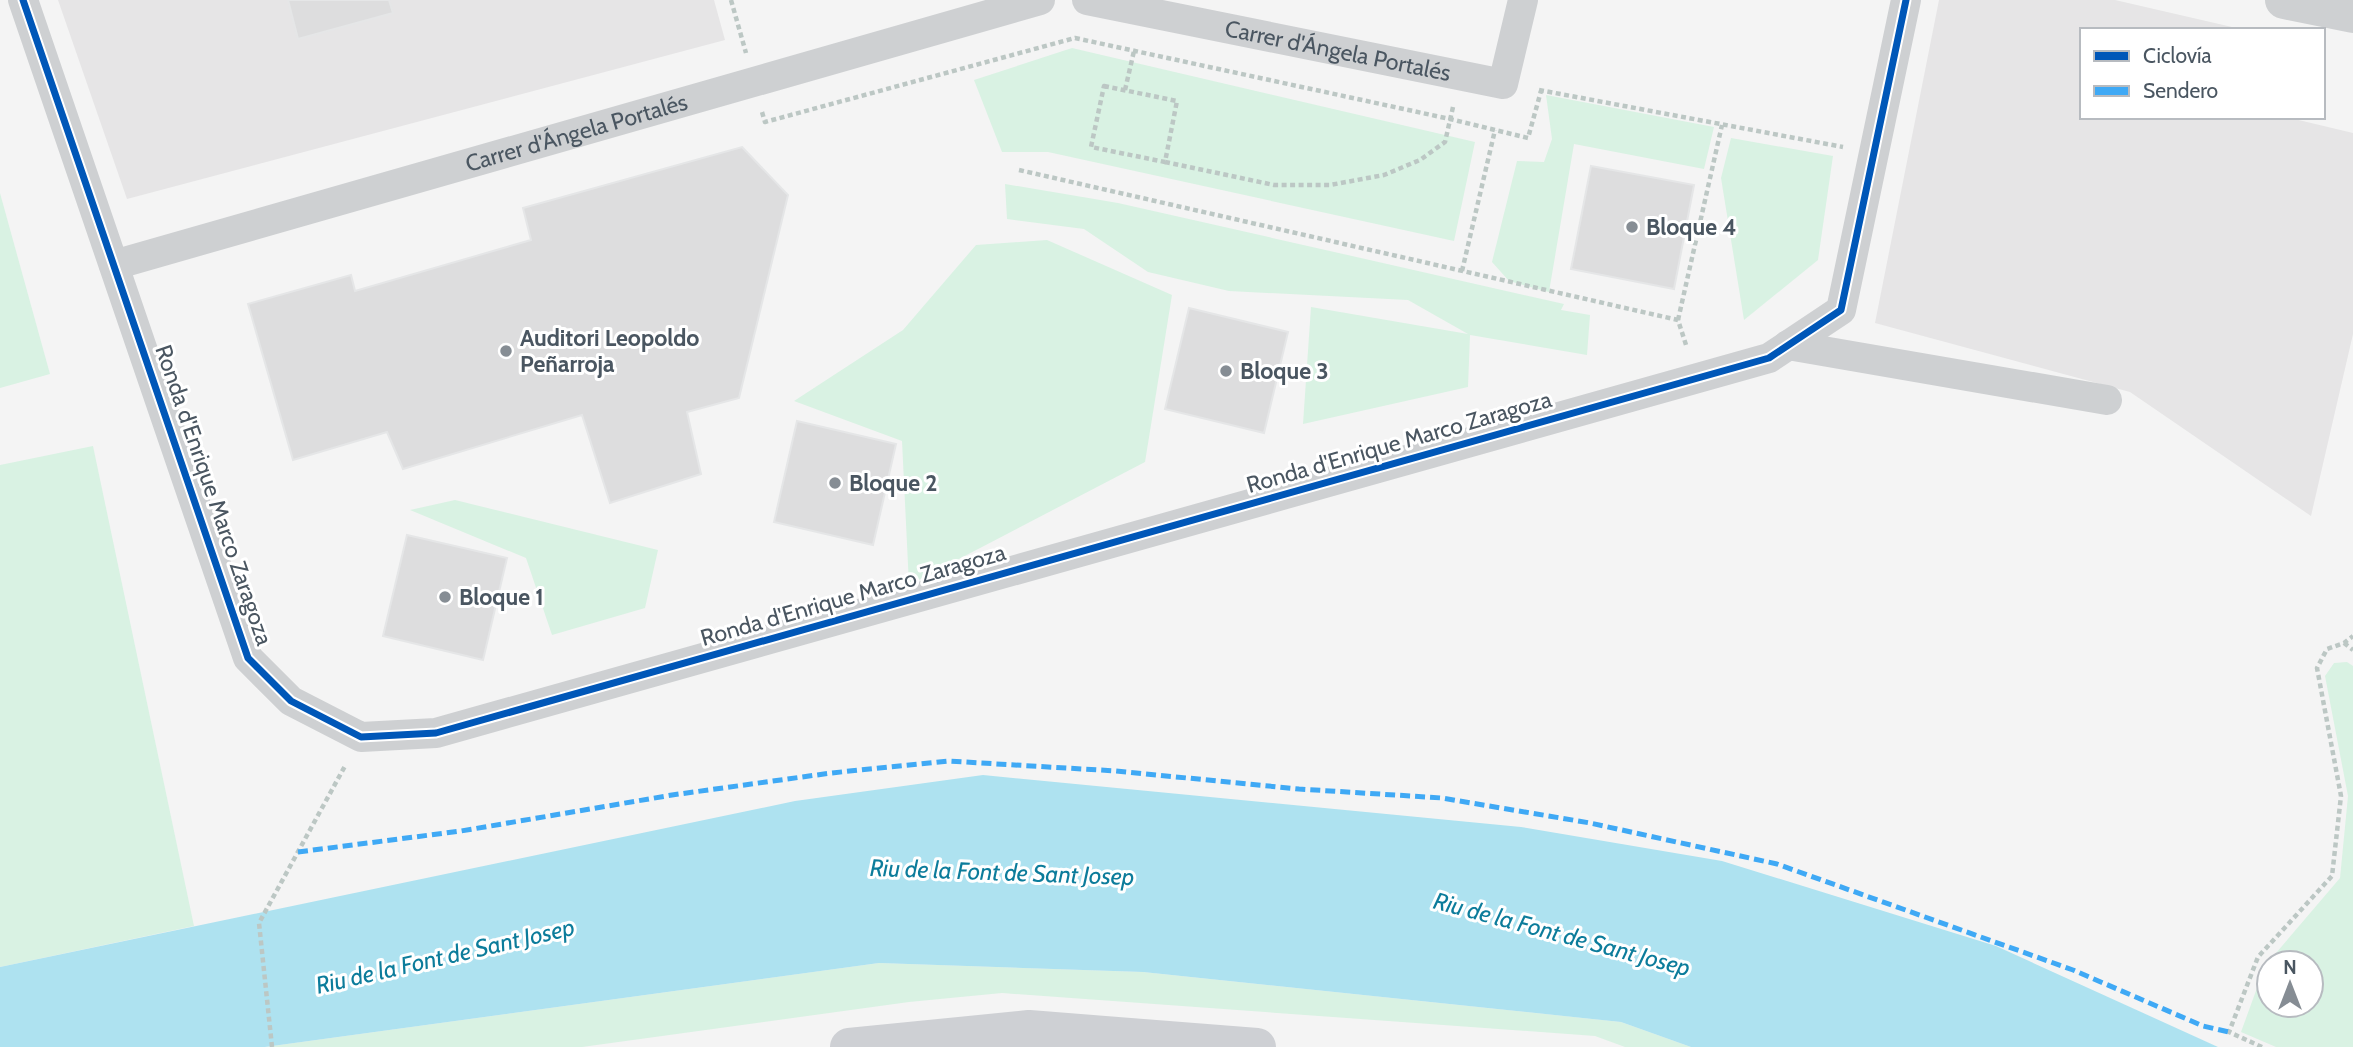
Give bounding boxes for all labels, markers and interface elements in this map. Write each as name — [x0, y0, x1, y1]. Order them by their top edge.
street label: Carrer d'Ángela Portalés — [1223, 14, 1453, 87]
legend — [2080, 28, 2325, 119]
text: Ciclovía — [2143, 43, 2212, 68]
text: Sendero — [2143, 78, 2218, 103]
street label: Carrer d'Ángela Portalés — [462, 88, 691, 178]
place label: Bloque 4 — [1646, 213, 1736, 241]
marker: Bloque 4 — [1624, 219, 1640, 235]
place label: Auditori Leopoldo Peñarroja — [520, 324, 699, 378]
street label: Ronda d'Enrique Marco Zaragoza — [149, 341, 279, 649]
marker: Auditori Leopoldo Peñarroja — [498, 343, 514, 359]
place label: Bloque 3 — [1240, 357, 1329, 385]
marker: Bloque 3 — [1218, 363, 1234, 379]
street label: Ronda d'Enrique Marco Zaragoza — [1243, 385, 1555, 499]
place label: Bloque 2 — [849, 469, 937, 497]
marker: Bloque 2 — [827, 475, 843, 491]
street label: Ronda d'Enrique Marco Zaragoza — [697, 538, 1009, 652]
place label: Bloque 1 — [459, 583, 544, 611]
marker: Bloque 1 — [437, 589, 453, 605]
water label: Riu de la Font de Sant Josep — [869, 853, 1135, 891]
water label: Riu de la Font de Sant Josep — [1430, 886, 1694, 982]
water label: Riu de la Font de Sant Josep — [313, 912, 577, 1000]
north arrow — [2255, 949, 2325, 1019]
text: N — [2283, 956, 2297, 979]

